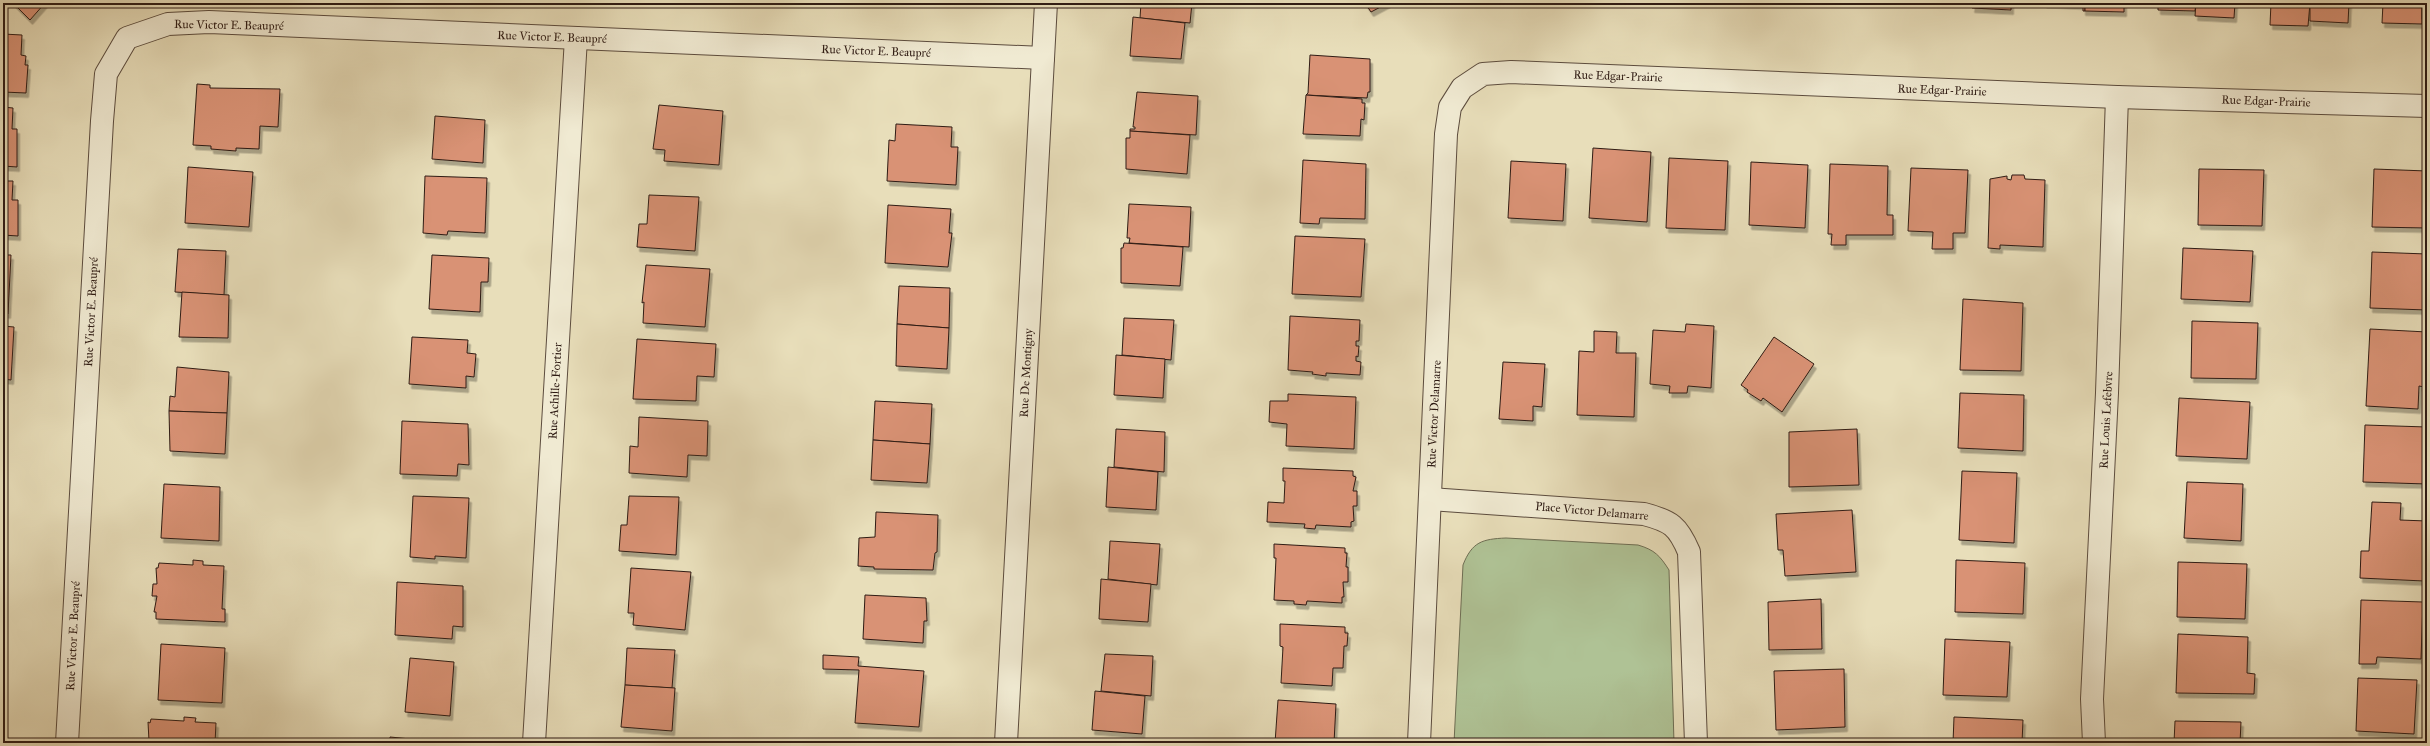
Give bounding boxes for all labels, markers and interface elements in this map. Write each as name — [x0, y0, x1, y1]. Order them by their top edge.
street label: Rue Victor E. Beaupré — [174, 17, 284, 33]
street label: Rue Victor E. Beaupré — [497, 28, 607, 46]
street label: Rue Victor E. Beaupré — [821, 42, 931, 60]
street label: Rue Edgar-Prairie — [1573, 67, 1663, 86]
street label: Rue Edgar-Prairie — [1897, 81, 1987, 100]
street label: Rue Edgar-Prairie — [2221, 92, 2311, 111]
street label: Rue Victor E. Beaupré — [81, 257, 101, 367]
street label: Rue De Montigny — [1017, 328, 1036, 418]
street label: Rue Achille-Fortier — [545, 342, 565, 440]
street label: Rue Victor Delamarre — [1424, 360, 1444, 468]
street label: Rue Louis Lefebvre — [2096, 371, 2116, 469]
street label: Place Victor Delamarre — [1535, 499, 1649, 523]
street label: Rue Victor E. Beaupré — [63, 581, 83, 691]

